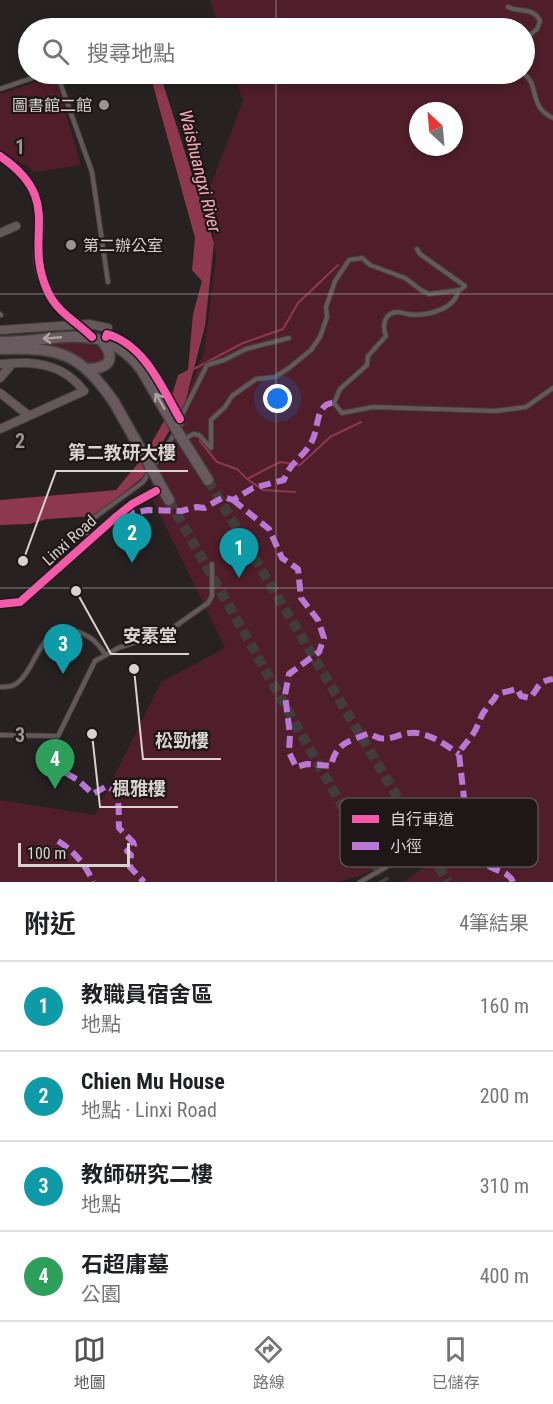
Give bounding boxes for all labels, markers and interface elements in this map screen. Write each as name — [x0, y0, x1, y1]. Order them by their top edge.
search box — [18, 18, 535, 84]
icon: search — [39, 35, 72, 68]
text: 搜尋地點 — [87, 41, 175, 66]
place label: 圖書館二館 — [12, 96, 92, 115]
marker: 圖書館二館 — [97, 98, 111, 112]
north arrow — [409, 102, 463, 156]
water label: Waishuangxi River — [175, 107, 226, 235]
text: 1 — [15, 135, 25, 159]
place label: 第二辦公室 — [83, 236, 163, 255]
marker: 第二辦公室 — [64, 238, 78, 252]
one-way arrow — [42, 333, 62, 344]
your location — [263, 384, 292, 413]
one-way arrow — [154, 393, 166, 410]
text: 2 — [15, 429, 25, 453]
callout: 第二教研大樓 — [56, 435, 188, 471]
text: 第二教研大樓 — [68, 442, 176, 463]
street label: Linxi Road — [39, 511, 100, 569]
pin: 2 — [112, 514, 152, 563]
pin: 1 — [220, 528, 258, 578]
callout: 安素堂 — [111, 618, 189, 654]
pin: 3 — [44, 624, 82, 674]
text: 安素堂 — [123, 625, 177, 646]
text: 3 — [15, 723, 25, 747]
callout: 松勁樓 — [143, 723, 221, 759]
text: 松勁樓 — [155, 730, 209, 751]
pin: 4 — [36, 740, 74, 789]
callout: 楓雅樓 — [100, 771, 178, 807]
text: 楓雅樓 — [112, 778, 166, 799]
legend — [340, 798, 538, 867]
text: 自行車道 — [390, 810, 454, 829]
text: 小徑 — [390, 837, 422, 856]
scale bar — [18, 840, 130, 868]
text: 100 m — [27, 844, 66, 863]
text: 附近 — [24, 909, 76, 939]
text: 4筆結果 — [459, 911, 529, 935]
text: 教職員宿舍區 — [81, 982, 213, 1007]
text: 1 — [38, 994, 49, 1018]
text: 160 m — [480, 994, 529, 1018]
text: 地點 — [81, 1012, 121, 1036]
text: Chien Mu House — [81, 1069, 225, 1094]
text: 2 — [38, 1084, 49, 1108]
text: 200 m — [480, 1084, 529, 1108]
text: 地點 · Linxi Road — [81, 1098, 217, 1122]
text: 教師研究二樓 — [81, 1162, 213, 1187]
text: 3 — [38, 1174, 49, 1198]
text: 310 m — [480, 1174, 529, 1198]
text: 地點 — [81, 1192, 121, 1216]
text: 石超庸墓 — [81, 1252, 169, 1277]
text: 4 — [38, 1264, 49, 1288]
text: 400 m — [480, 1264, 529, 1288]
text: 公園 — [81, 1282, 121, 1306]
tab: 地圖 — [73, 1333, 106, 1393]
tab: 路線 — [252, 1333, 285, 1393]
tab: 已儲存 — [432, 1333, 480, 1393]

